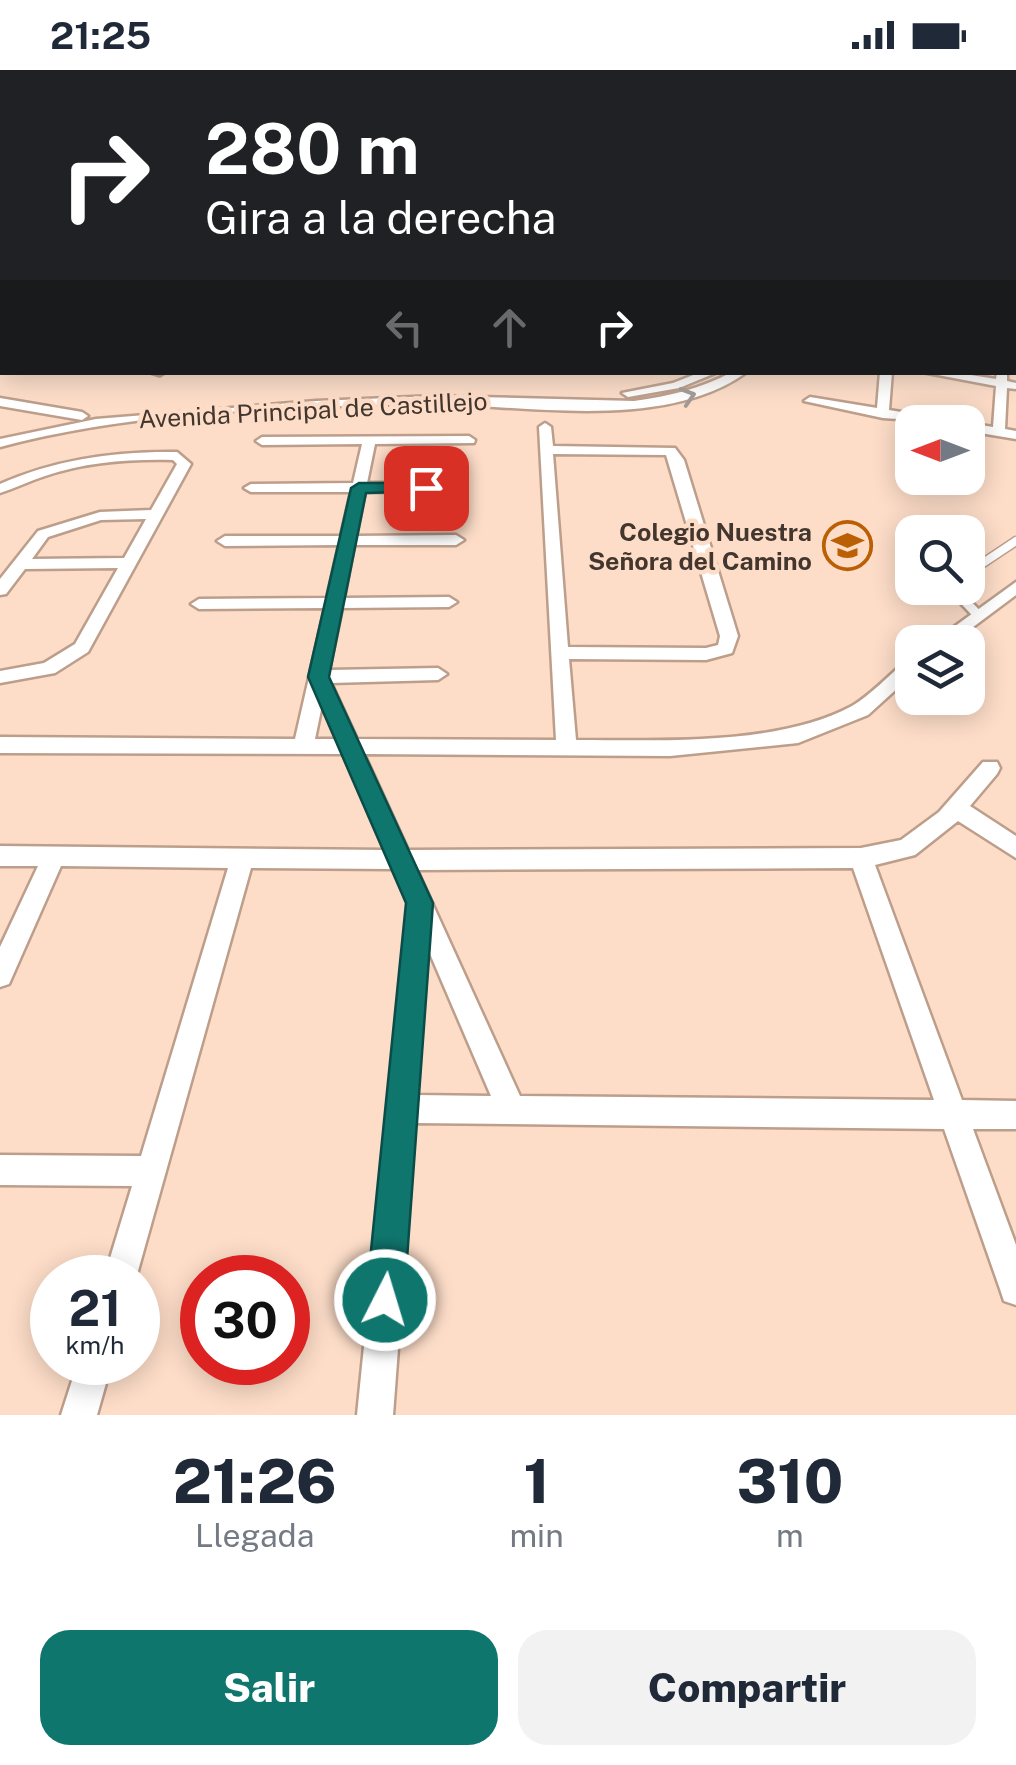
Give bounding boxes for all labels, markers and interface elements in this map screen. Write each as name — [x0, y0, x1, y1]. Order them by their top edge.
text: 21:25 — [50, 13, 151, 58]
text: 280 m — [205, 107, 420, 190]
icon: right — [40, 110, 170, 240]
text: Gira a la derecha — [205, 191, 556, 244]
icon: left — [377, 300, 432, 355]
icon: ahead — [482, 300, 537, 355]
icon: right — [587, 300, 642, 355]
street label: Avenida Principal de Castillejo — [138, 386, 488, 434]
one-way arrow — [679, 387, 696, 408]
north arrow — [895, 405, 985, 495]
map controls — [895, 405, 985, 715]
pin — [384, 446, 469, 531]
icon: arrive — [399, 461, 454, 516]
button: search — [895, 515, 985, 605]
place label: Colegio Nuestra Señora del Camino — [588, 517, 812, 576]
school or university icon: Colegio Nuestra Señora del Camino — [821, 520, 873, 572]
button: layers — [895, 625, 985, 715]
position arrow — [333, 1248, 437, 1352]
speed limit sign: 30 — [180, 1255, 310, 1385]
text: 21 — [68, 1278, 122, 1337]
text: km/h — [66, 1330, 124, 1360]
text: 21:26 — [173, 1446, 337, 1517]
text: 1 — [523, 1446, 550, 1517]
text: 310 — [737, 1446, 843, 1517]
text: Llegada — [195, 1517, 314, 1554]
text: min — [509, 1517, 564, 1554]
text: m — [776, 1517, 804, 1554]
button: Salir — [40, 1630, 498, 1745]
button: Compartir — [518, 1630, 976, 1745]

